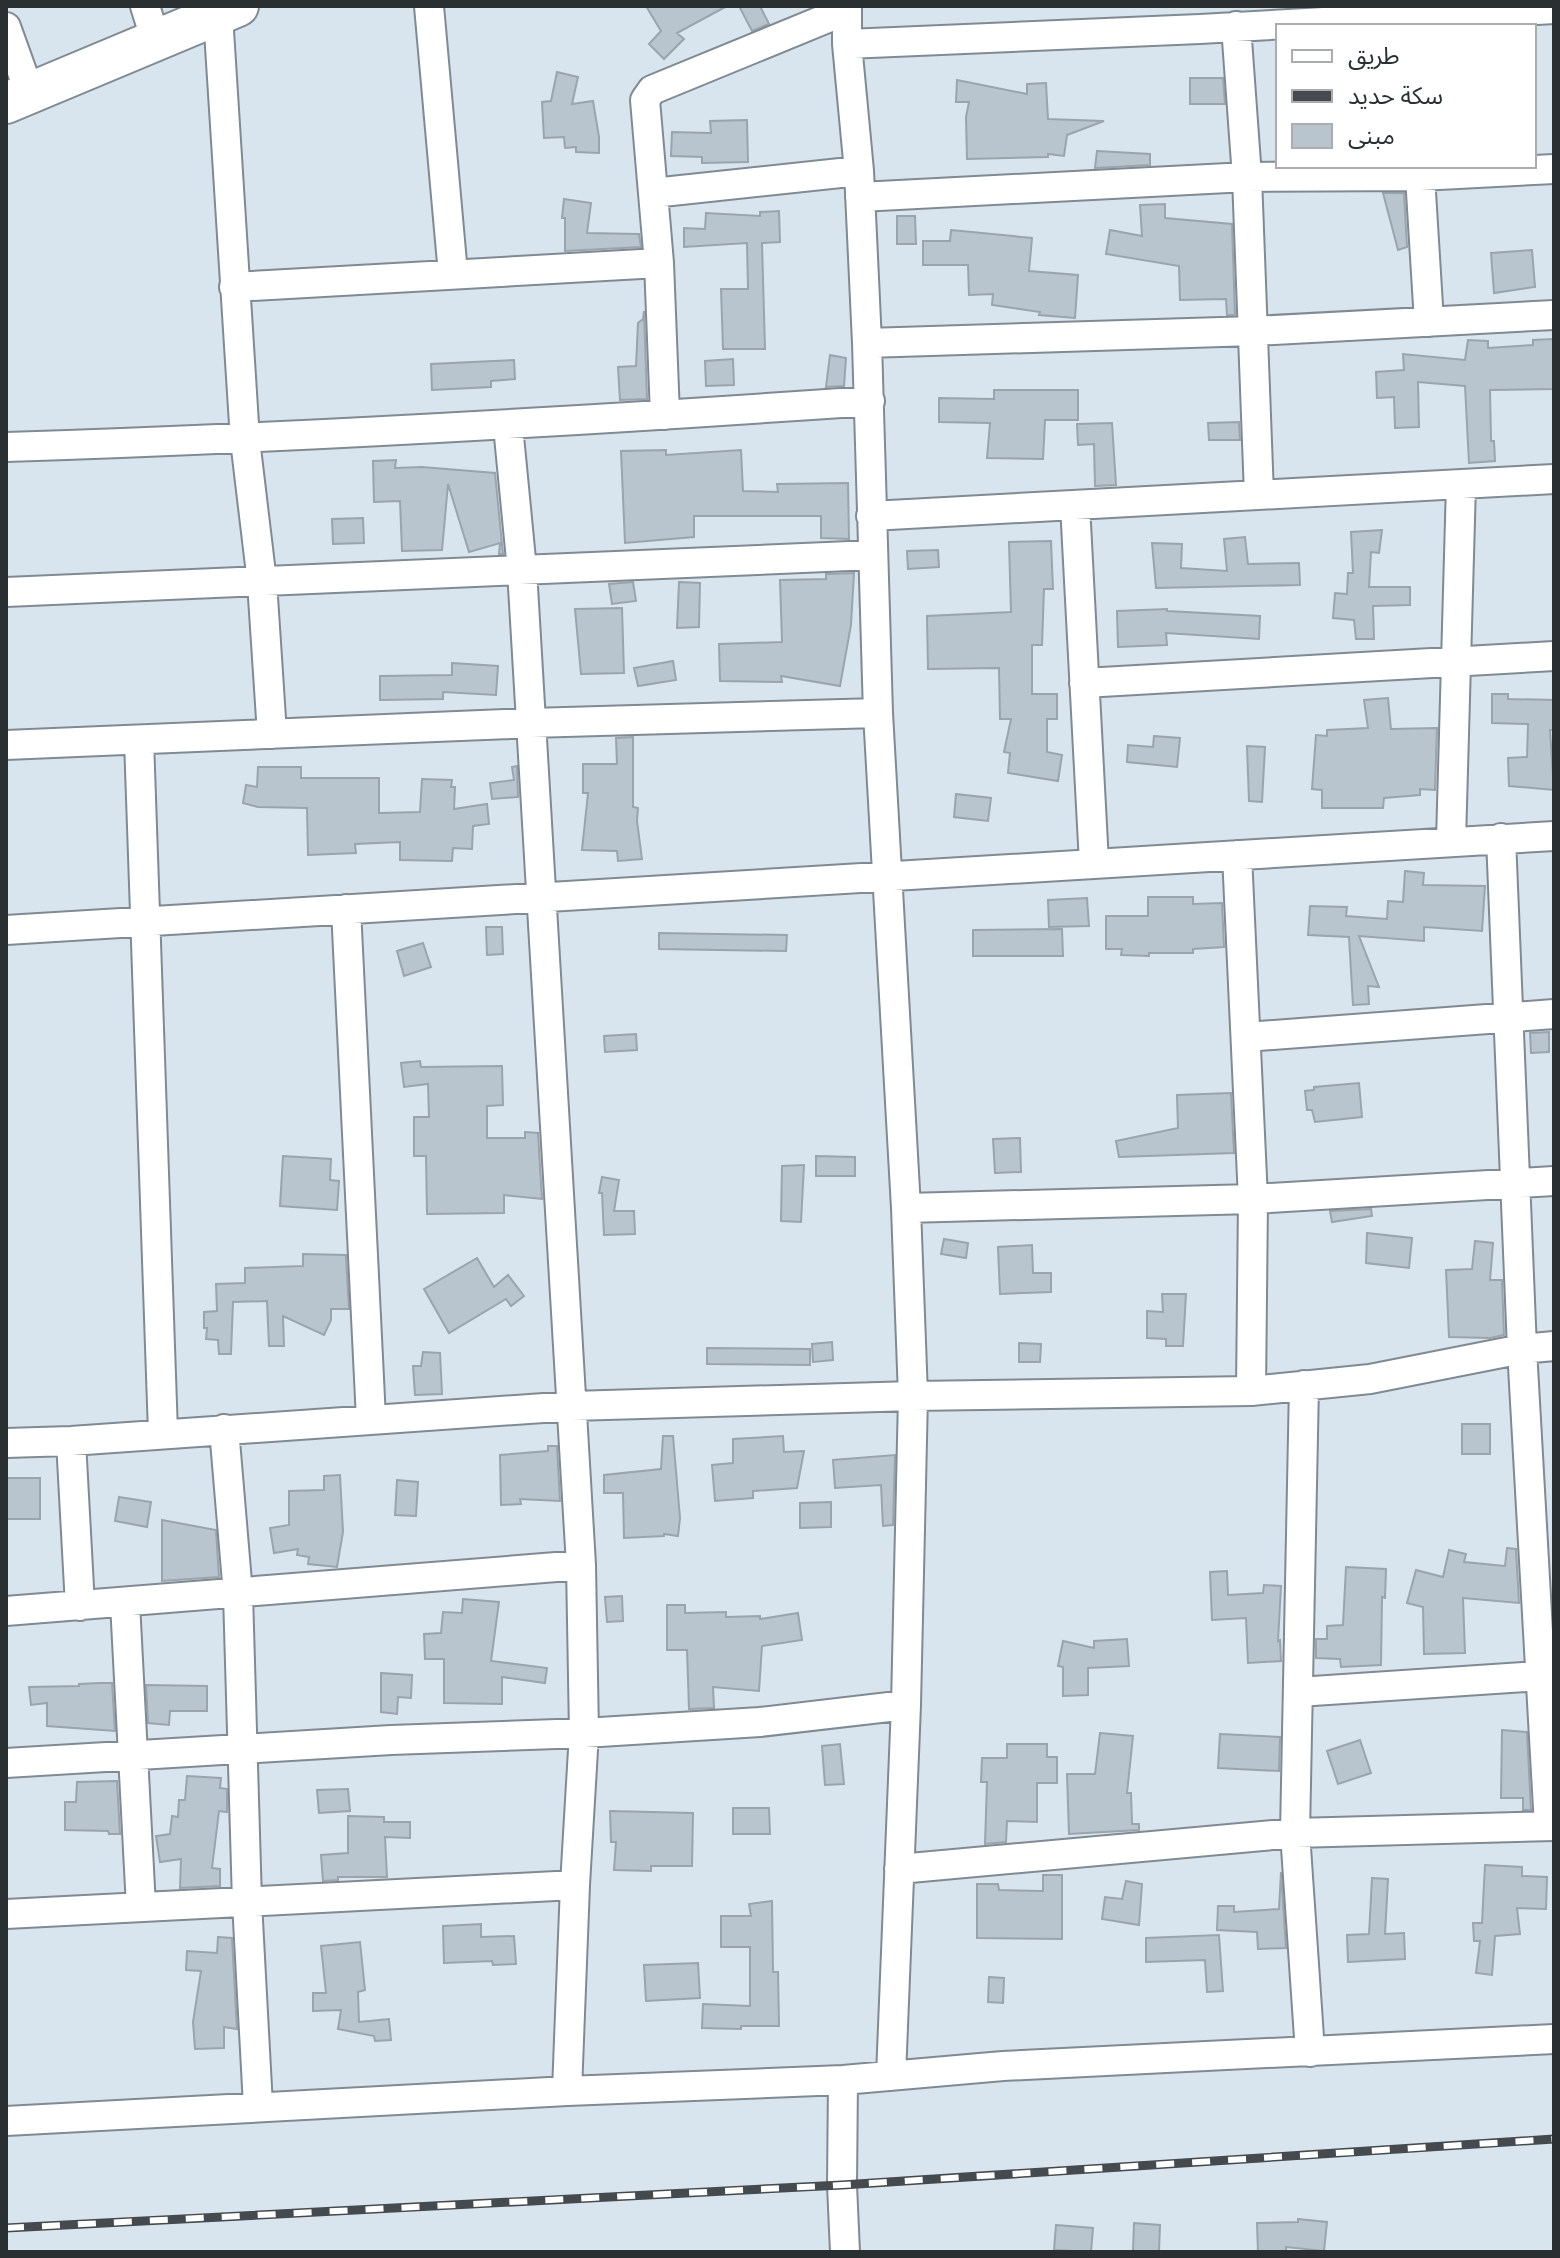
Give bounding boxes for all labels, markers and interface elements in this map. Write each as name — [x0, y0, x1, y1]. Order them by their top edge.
legend — [1276, 24, 1536, 168]
text: طريق — [1348, 39, 1400, 71]
text: سكة حديد — [1348, 79, 1443, 111]
text: مبنى — [1348, 119, 1395, 151]

